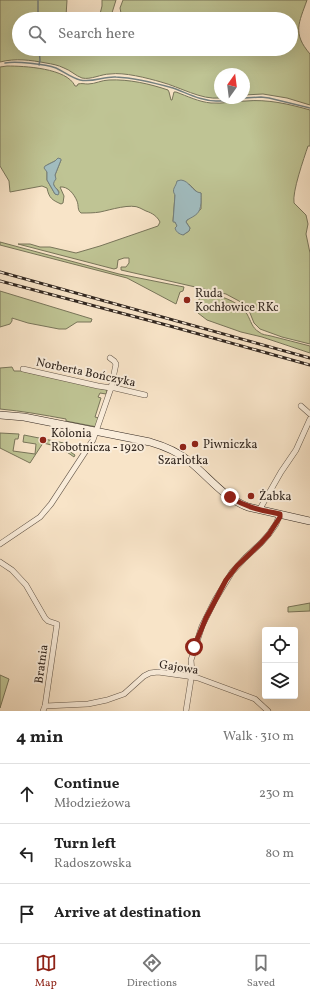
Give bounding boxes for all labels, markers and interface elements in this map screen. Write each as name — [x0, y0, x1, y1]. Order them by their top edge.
search box — [12, 12, 298, 56]
icon: search — [26, 23, 48, 45]
text: Search here — [58, 24, 135, 45]
north arrow — [214, 68, 250, 104]
place label: Ruda Kochłowice RKc — [195, 286, 279, 316]
marker: Ruda Kochłowice RKc — [182, 295, 192, 305]
street label: Norberta Bończyka — [34, 355, 137, 391]
place label: Kolonia Robotnicza - 1920 — [51, 426, 144, 456]
marker: Kolonia Robotnicza - 1920 — [38, 435, 48, 445]
place label: Piwniczka — [203, 437, 258, 453]
marker: Piwniczka — [190, 439, 200, 449]
marker: Szarlotka — [178, 442, 188, 452]
place label: Szarlotka — [158, 453, 208, 469]
route end — [221, 488, 239, 506]
place label: Żabka — [259, 489, 292, 505]
marker: Żabka — [246, 491, 256, 501]
map controls — [262, 627, 298, 699]
button: locate — [262, 627, 298, 663]
route start — [185, 638, 203, 656]
street label: Bratnia — [31, 644, 53, 685]
street label: Gajowa — [158, 657, 200, 679]
button: layers — [262, 663, 298, 699]
text: 4 min — [16, 726, 63, 749]
text: Walk · 310 m — [223, 728, 294, 746]
text: Continue — [54, 774, 119, 795]
icon: ahead — [16, 783, 38, 805]
text: 230 m — [259, 785, 294, 803]
text: Młodzieżowa — [54, 795, 131, 813]
text: Turn left — [54, 834, 116, 855]
icon: left — [16, 843, 38, 865]
text: 80 m — [265, 845, 294, 863]
text: Radoszowska — [54, 855, 132, 873]
icon: arrive — [16, 903, 38, 925]
text: Arrive at destination — [54, 903, 201, 924]
tab: Map — [35, 952, 57, 991]
tab: Directions — [127, 952, 177, 991]
tab: Saved — [247, 952, 275, 991]

